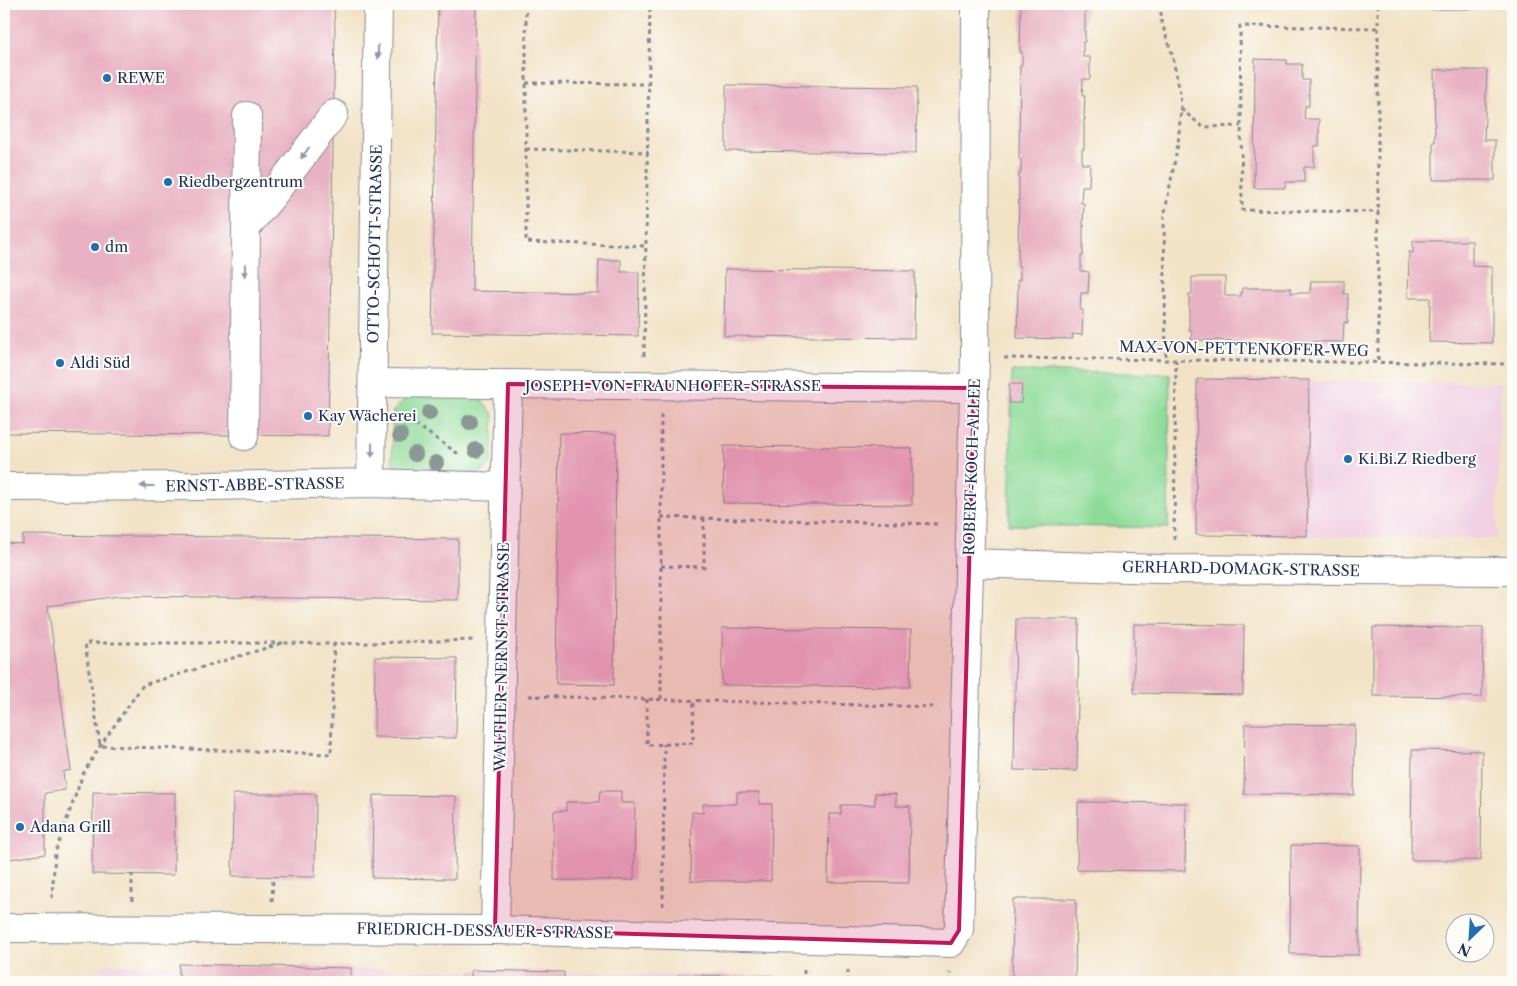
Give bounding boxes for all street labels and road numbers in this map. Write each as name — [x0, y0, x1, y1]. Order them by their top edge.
street label: OTTO-SCHOTT-STRASSE — [363, 144, 386, 344]
street label: MAX-VON-PETTENKOFER-WEG — [1119, 337, 1369, 360]
street label: JOSEPH-VON-FRAUNHOFER-STRASSE — [523, 376, 821, 395]
street label: ROBERT-KOCH-ALLEE — [959, 378, 984, 556]
street label: ERNST-ABBE-STRASSE — [165, 473, 345, 496]
street label: WALTHER-NERNST-STRASSE — [490, 542, 513, 773]
street label: GERHARD-DOMAGK-STRASSE — [1122, 557, 1360, 580]
street label: FRIEDRICH-DESSAUER-STRASSE — [356, 919, 614, 942]

